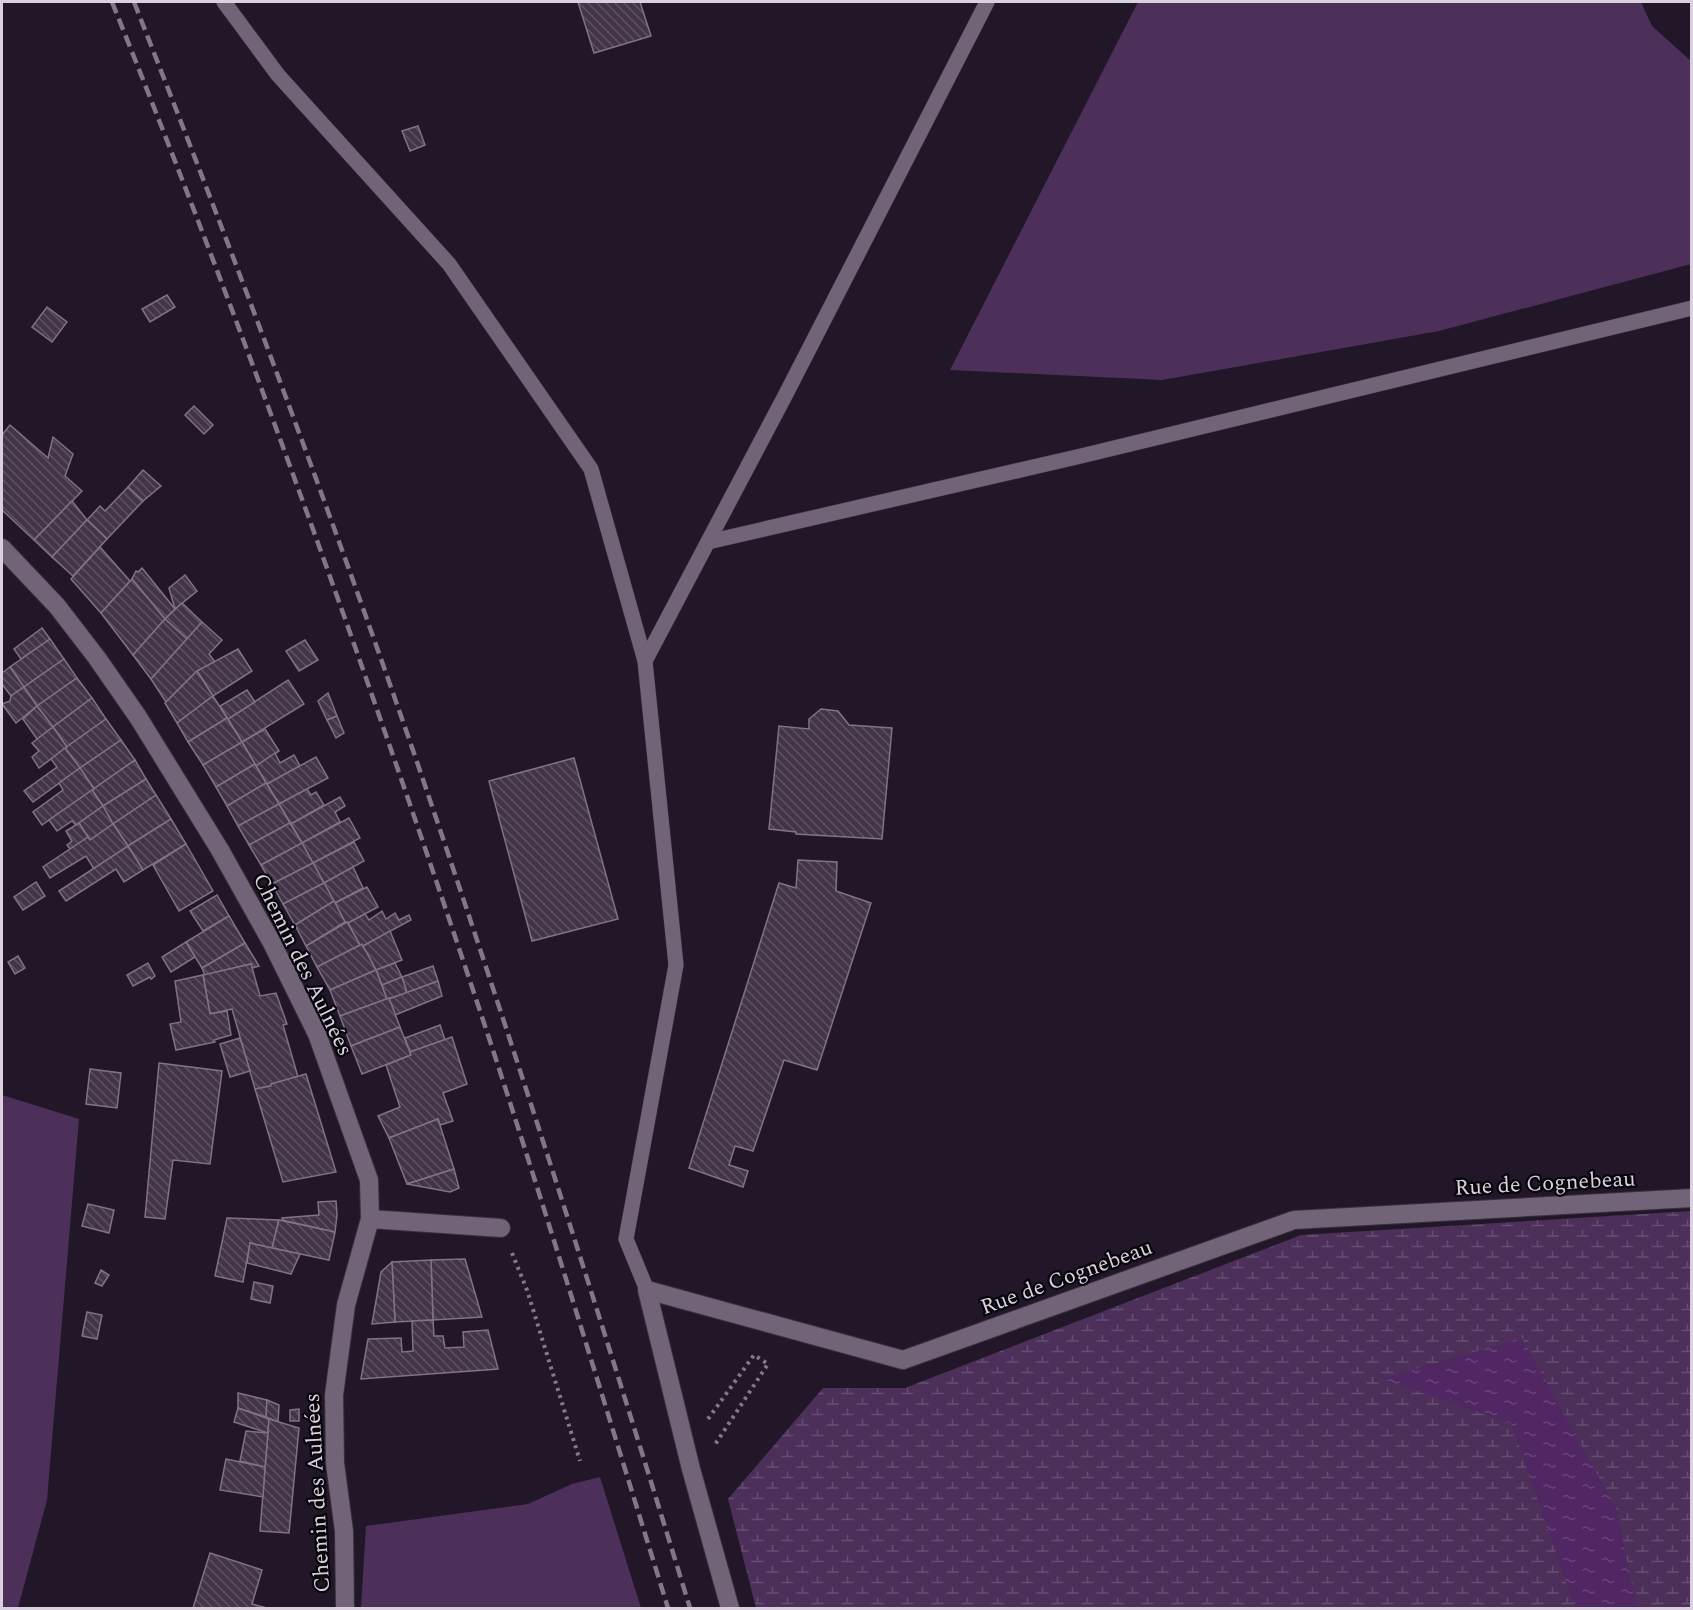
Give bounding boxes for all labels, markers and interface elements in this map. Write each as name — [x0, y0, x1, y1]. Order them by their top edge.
street label: Chemin des Aulnées — [244, 868, 361, 1062]
street label: Rue de Cognebeau — [1454, 1162, 1636, 1205]
street label: Rue de Cognebeau — [976, 1231, 1157, 1324]
street label: Chemin des Aulnées — [296, 1392, 339, 1594]

